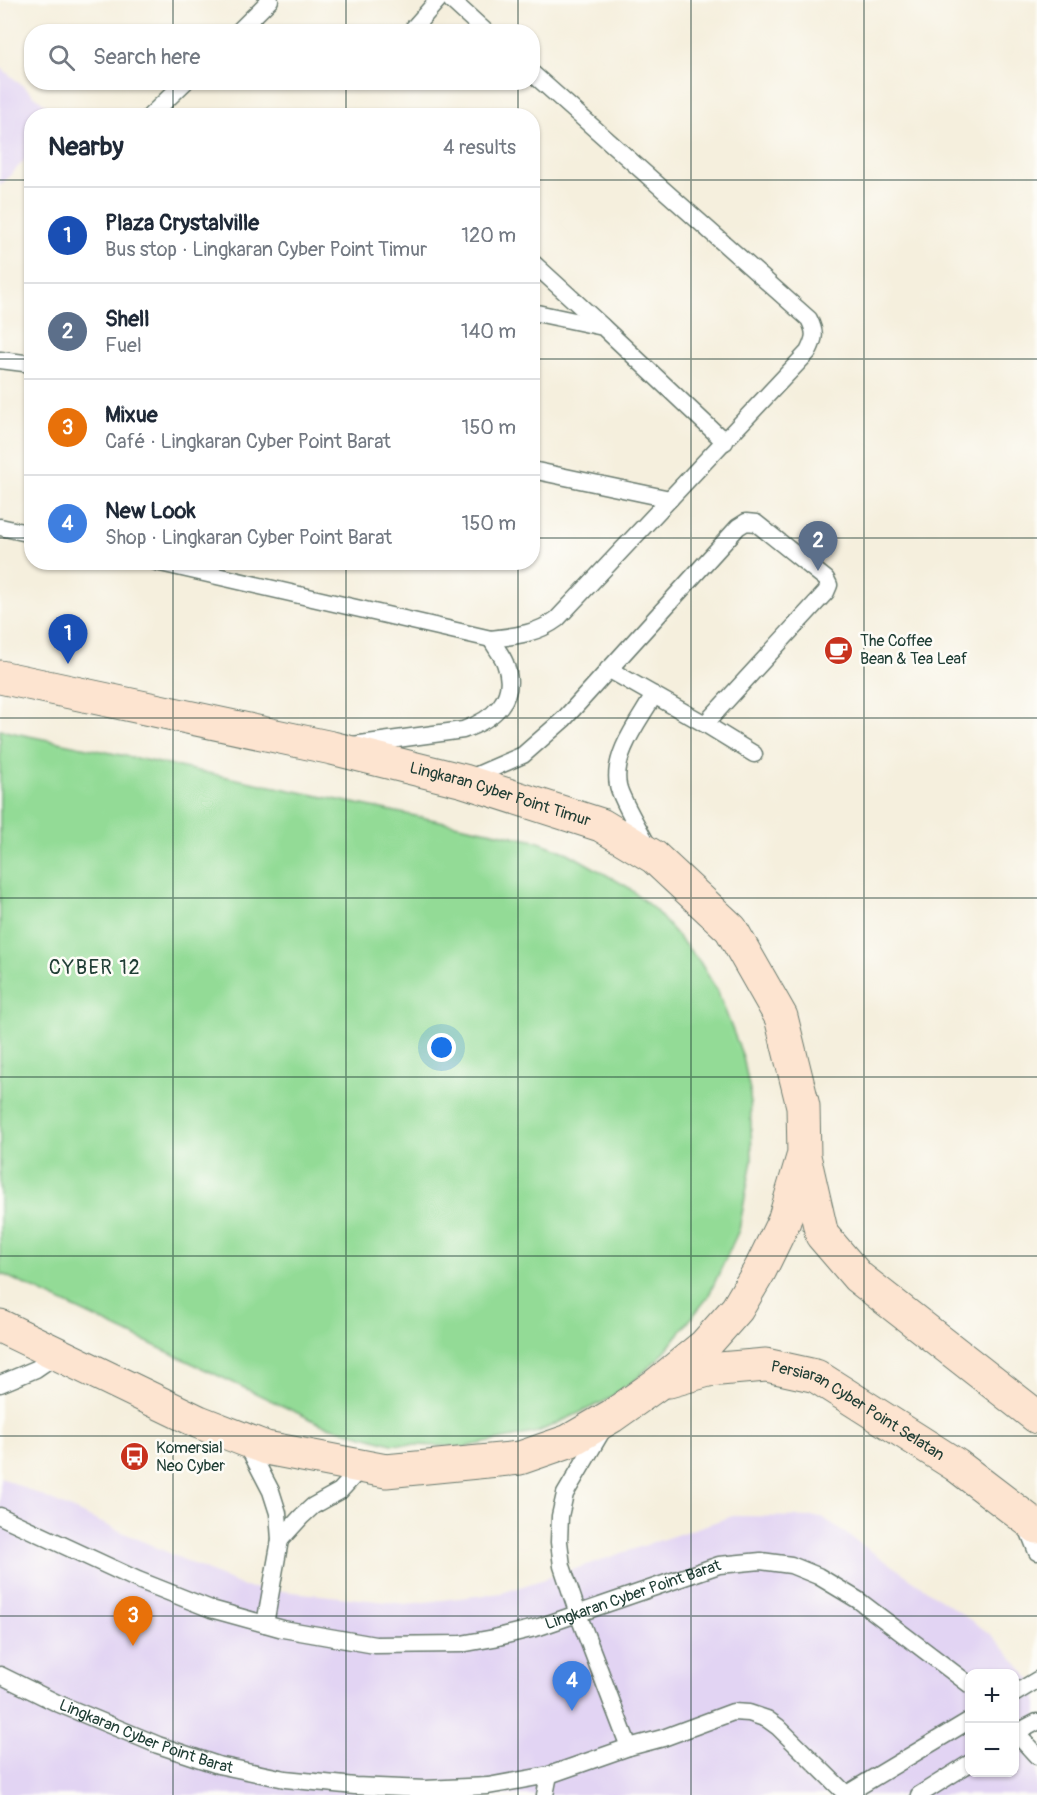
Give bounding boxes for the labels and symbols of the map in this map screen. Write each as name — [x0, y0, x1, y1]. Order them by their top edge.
pin: 2 — [798, 522, 838, 571]
pin: 1 — [48, 614, 88, 664]
place label: The Coffee Bean & Tea Leaf — [860, 631, 968, 669]
cafe icon: The Coffee Bean & Tea Leaf — [823, 634, 855, 666]
street label: Lingkaran Cyber Point Timur — [408, 758, 594, 831]
district label: CYBER 12 — [49, 955, 141, 980]
your location — [427, 1033, 456, 1062]
street label: Persiaran Cyber Point Selatan — [769, 1356, 948, 1465]
place label: Komersial Neo Cyber — [156, 1438, 225, 1476]
bus stop icon: Komersial Neo Cyber — [119, 1441, 151, 1473]
street label: Lingkaran Cyber Point Barat — [542, 1555, 724, 1634]
pin: 3 — [114, 1596, 152, 1646]
pin: 4 — [552, 1662, 592, 1711]
street label: Lingkaran Cyber Point Barat — [56, 1695, 235, 1778]

